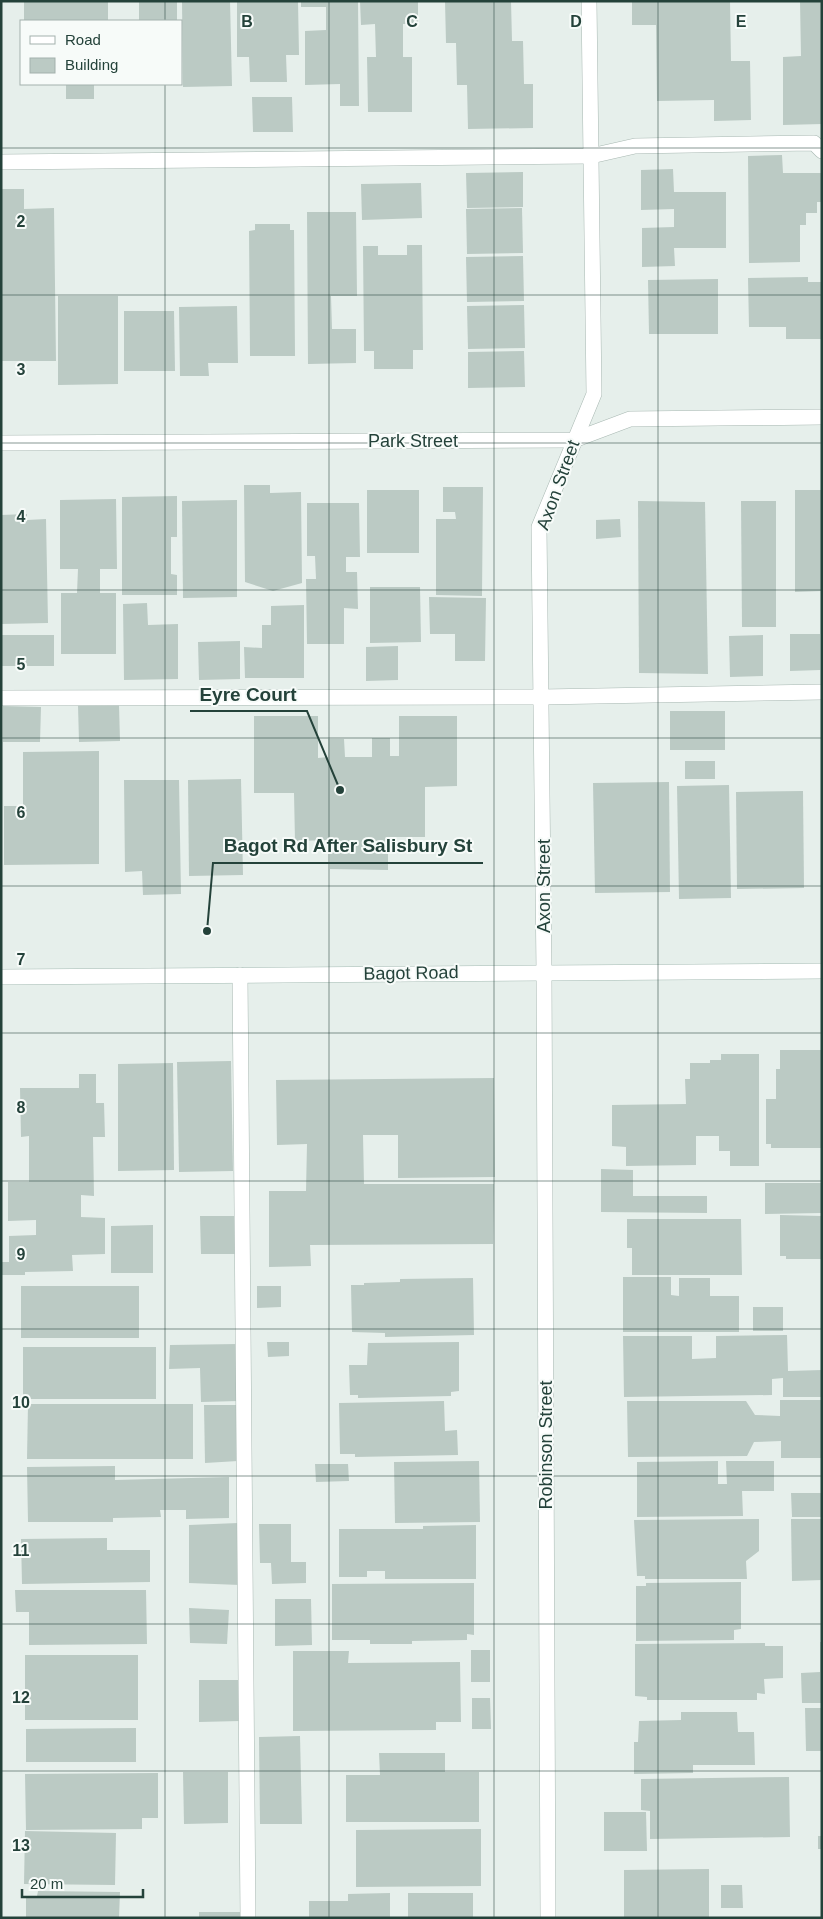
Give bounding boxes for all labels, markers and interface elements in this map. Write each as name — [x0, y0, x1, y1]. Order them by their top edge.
text: B — [241, 13, 253, 30]
text: C — [406, 13, 418, 30]
text: D — [570, 13, 582, 30]
text: E — [736, 13, 747, 30]
legend — [20, 20, 182, 85]
text: Road — [65, 31, 101, 48]
text: Building — [65, 56, 118, 73]
text: 2 — [17, 213, 26, 230]
text: 3 — [17, 361, 26, 378]
street label: Park Street — [368, 431, 458, 451]
street label: Axon Street — [533, 437, 583, 533]
text: 4 — [17, 508, 26, 525]
text: 5 — [17, 656, 26, 673]
callout: Eyre Court — [190, 677, 307, 711]
text: Eyre Court — [199, 684, 297, 705]
text: 6 — [17, 804, 26, 821]
callout: Bagot Rd After Salisbury St — [213, 829, 483, 863]
text: Bagot Rd After Salisbury St — [224, 835, 473, 856]
street label: Axon Street — [534, 839, 554, 933]
text: 7 — [17, 951, 26, 968]
street label: Bagot Road — [363, 962, 459, 984]
text: 8 — [17, 1099, 26, 1116]
text: 9 — [17, 1246, 26, 1263]
street label: Robinson Street — [536, 1380, 556, 1510]
text: 10 — [12, 1394, 30, 1411]
text: 11 — [13, 1542, 30, 1559]
text: 12 — [12, 1689, 30, 1706]
text: 13 — [12, 1837, 30, 1854]
scale bar — [22, 1866, 144, 1898]
text: 20 m — [30, 1875, 63, 1892]

